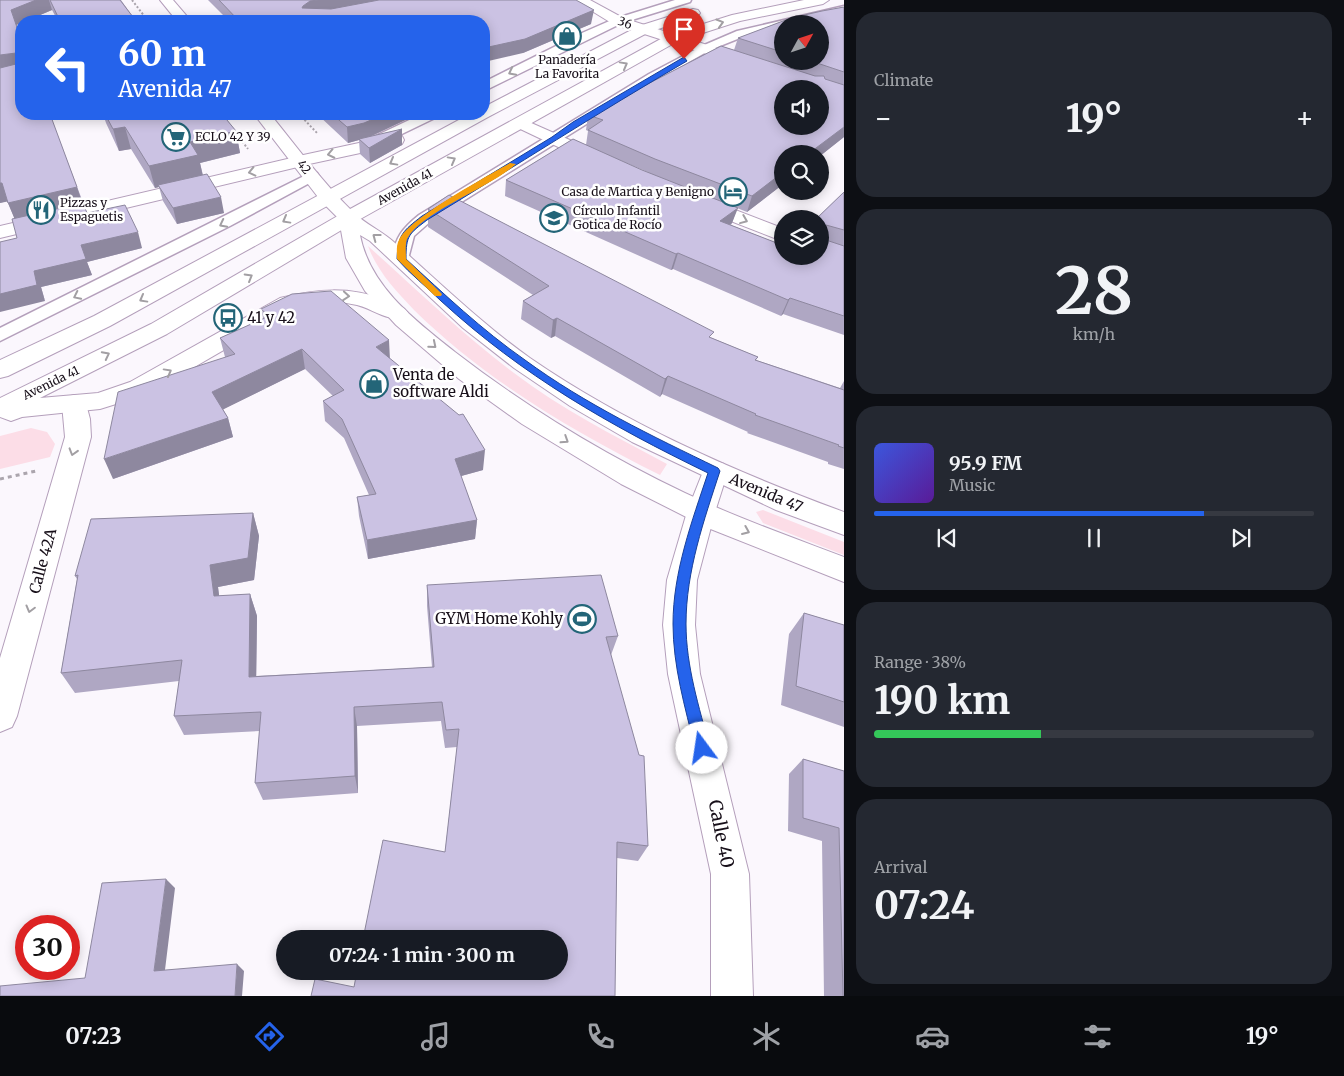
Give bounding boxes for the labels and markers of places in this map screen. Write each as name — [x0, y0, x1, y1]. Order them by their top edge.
pin — [663, 8, 705, 59]
shop icon: Panadería La Favorita — [552, 21, 582, 51]
place label: Panadería La Favorita — [535, 52, 600, 81]
supermarket icon: ECLO 42 Y 39 — [161, 122, 191, 152]
place label: ECLO 42 Y 39 — [195, 129, 271, 144]
hotel icon: Casa de Martica y Benigno — [718, 177, 748, 207]
place label: Casa de Martica y Benigno — [562, 184, 714, 199]
restaurant icon: Pizzas y Espaguetis — [26, 195, 56, 225]
place label: Pizzas y Espaguetis — [60, 195, 123, 224]
school or university icon: Círculo Infantil Gotica de Rocío — [539, 203, 569, 233]
place label: Círculo Infantil Gotica de Rocío — [573, 203, 662, 232]
bus stop icon: 41 y 42 — [213, 303, 243, 333]
place label: 41 y 42 — [247, 308, 295, 327]
place label: Venta de software Aldi — [392, 365, 489, 401]
shop icon: Venta de software Aldi — [359, 369, 389, 399]
sports icon: GYM Home Kohly — [567, 604, 597, 634]
place label: GYM Home Kohly — [435, 609, 563, 628]

